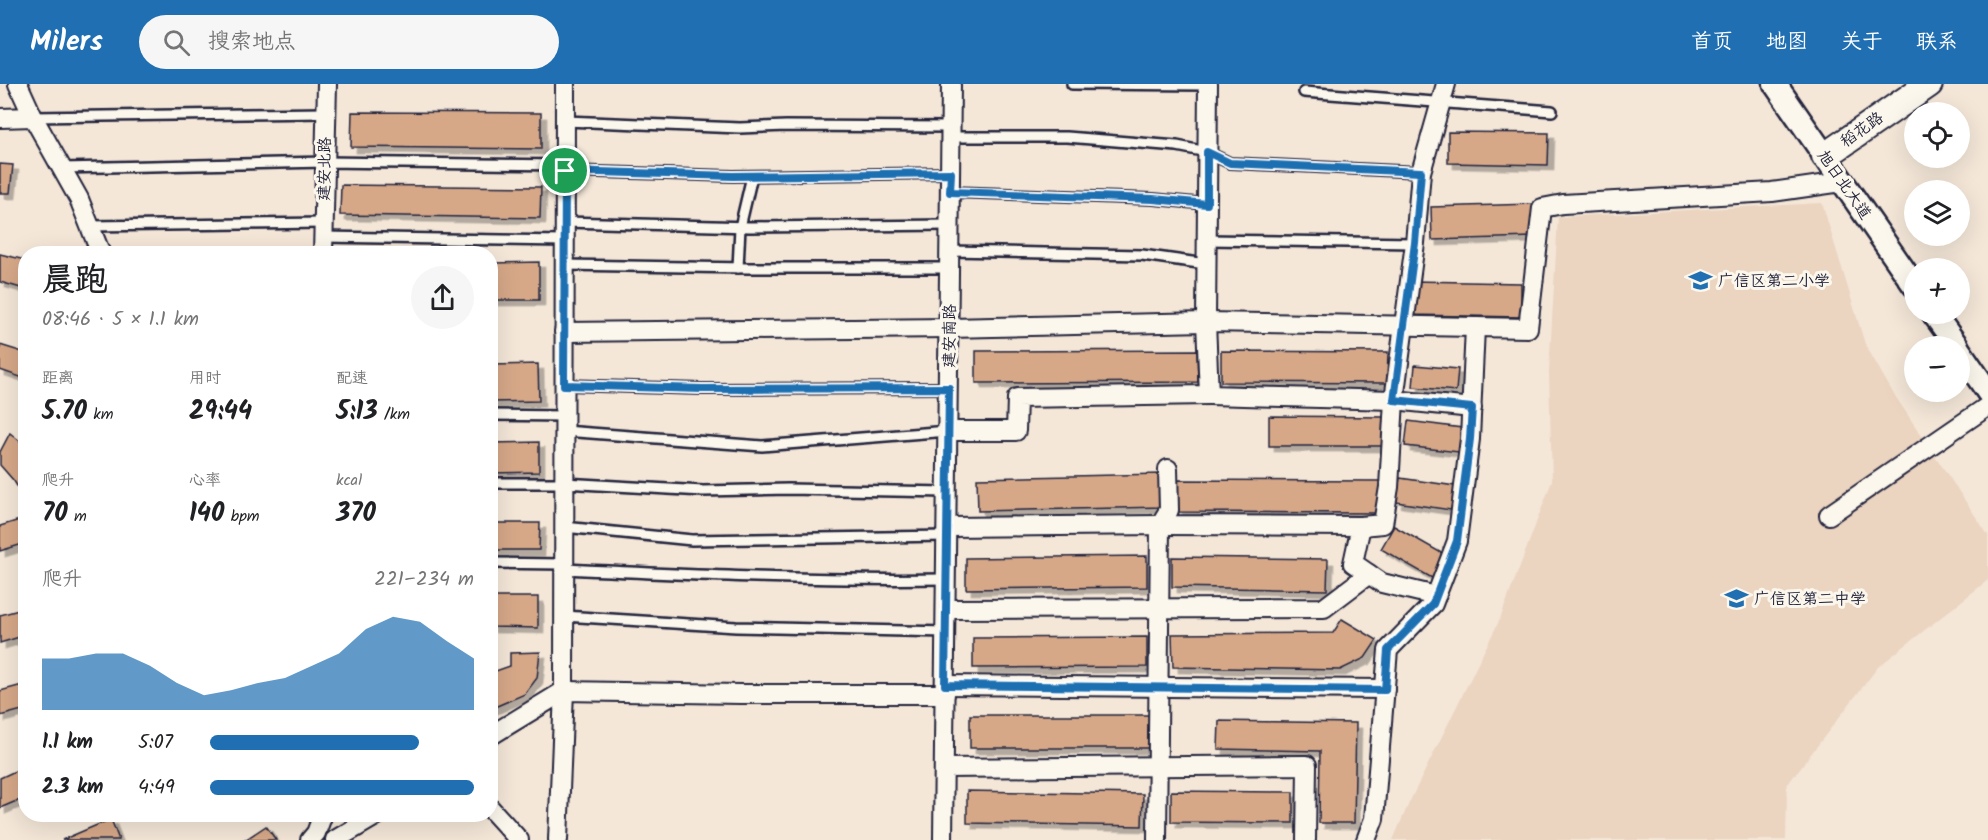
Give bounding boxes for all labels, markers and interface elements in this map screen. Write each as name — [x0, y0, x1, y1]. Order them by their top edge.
search box — [139, 15, 559, 69]
text: Milers — [30, 20, 103, 65]
text: 搜索地点 — [208, 25, 296, 60]
icon: search — [160, 26, 193, 59]
text: 首页 — [1691, 26, 1733, 59]
text: 地图 — [1766, 26, 1808, 59]
text: 关于 — [1841, 26, 1883, 59]
text: 联系 — [1916, 26, 1958, 59]
map controls — [1904, 102, 1970, 402]
button: locate — [1904, 102, 1970, 168]
street label: 稻花路 — [1835, 106, 1889, 154]
street label: 建安北路 — [312, 137, 338, 201]
pin — [539, 145, 590, 196]
street label: 旭日北大道 — [1811, 145, 1877, 225]
icon: arrive — [548, 154, 581, 187]
button: layers — [1904, 180, 1970, 246]
text: 晨跑 — [42, 255, 108, 308]
button: + — [1904, 258, 1970, 324]
button: share — [411, 266, 474, 329]
school or university icon: 广信区第二小学 — [1687, 268, 1713, 294]
place label: 广信区第二小学 — [1718, 269, 1830, 294]
text: 08:46 · 5 × 1.1 km — [42, 304, 199, 336]
street label: 建安南路 — [937, 304, 963, 368]
button: − — [1904, 336, 1970, 402]
text: 距离 — [42, 366, 74, 391]
text: 用时 — [189, 366, 221, 391]
text: 配速 — [336, 366, 368, 391]
text: 5.70 — [42, 391, 87, 433]
text: 29:44 — [189, 391, 252, 433]
text: 5:13 — [336, 391, 378, 433]
text: km — [87, 402, 114, 427]
text: /km — [378, 402, 410, 427]
text: 爬升 — [42, 468, 74, 493]
text: 心率 — [189, 468, 221, 493]
text: kcal — [336, 468, 362, 493]
text: 70 — [42, 493, 68, 535]
text: 140 — [189, 493, 224, 535]
text: 370 — [336, 493, 376, 535]
text: m — [68, 504, 87, 529]
text: bpm — [224, 504, 260, 529]
text: 爬升 — [42, 564, 82, 596]
text: 221–234 m — [374, 564, 474, 596]
school or university icon: 广信区第二中学 — [1723, 586, 1749, 612]
place label: 广信区第二中学 — [1754, 587, 1866, 612]
text: 1.1 km — [42, 727, 93, 759]
text: 5:07 — [138, 727, 173, 759]
text: 2.3 km — [42, 772, 103, 804]
text: 4:49 — [138, 772, 175, 804]

